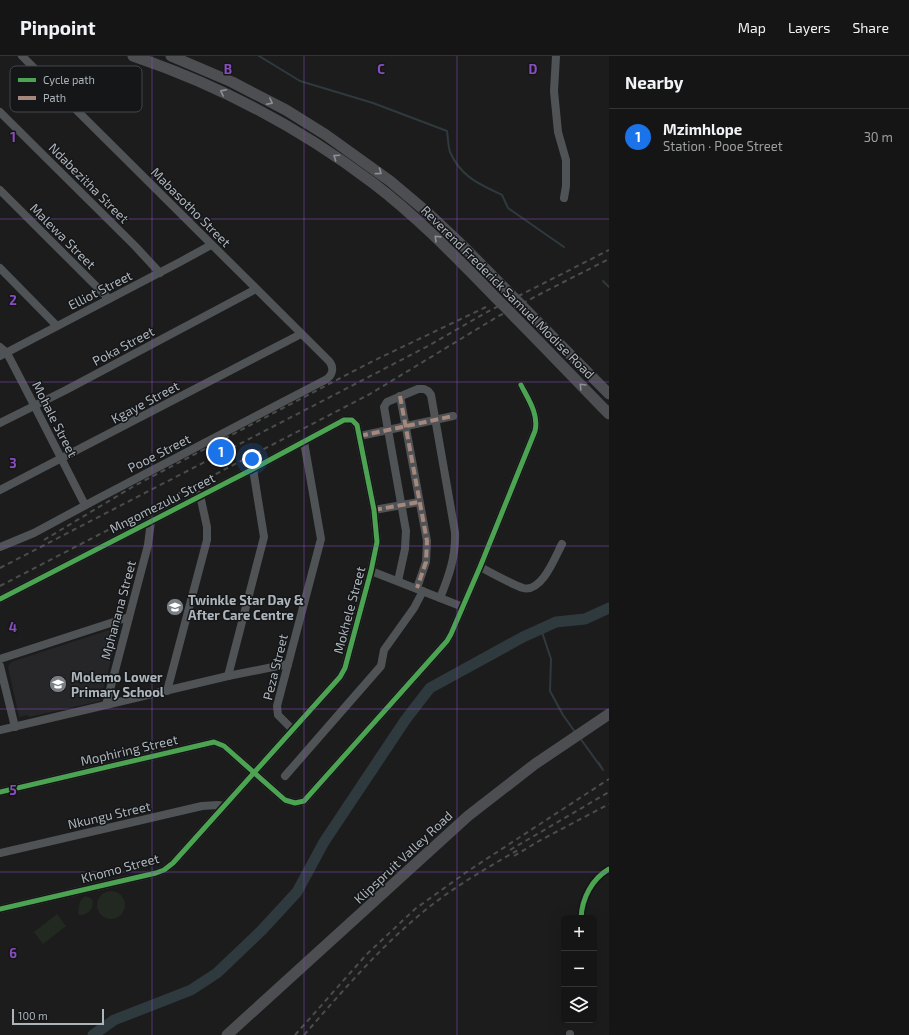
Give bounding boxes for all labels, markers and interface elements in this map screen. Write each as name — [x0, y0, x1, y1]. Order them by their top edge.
text: Pinpoint — [20, 16, 95, 39]
text: Map — [738, 19, 766, 36]
text: Layers — [788, 19, 830, 36]
text: Share — [852, 19, 889, 36]
text: B — [224, 61, 232, 77]
text: C — [377, 61, 385, 77]
text: D — [529, 61, 538, 77]
legend — [10, 66, 142, 112]
text: Nearby — [625, 72, 683, 92]
text: Cycle path — [43, 73, 95, 86]
one-way arrow — [220, 89, 228, 97]
text: Path — [43, 91, 66, 104]
one-way arrow — [266, 97, 273, 104]
text: Mzimhlope — [663, 120, 742, 138]
text: 1 — [10, 129, 16, 145]
text: 1 — [635, 129, 641, 145]
text: 30 m — [864, 129, 893, 145]
text: Station · Pooe Street — [663, 138, 783, 154]
street label: Ndabezitha Street — [46, 140, 132, 226]
one-way arrow — [333, 154, 340, 162]
street label: Mabasotho Street — [148, 164, 234, 250]
one-way arrow — [374, 167, 381, 174]
street label: Malewa Street — [27, 200, 99, 272]
street label: Reverend Frederick Samuel Modise Road — [418, 202, 598, 382]
one-way arrow — [434, 236, 442, 243]
street label: Elliot Street — [65, 267, 135, 313]
text: 2 — [9, 292, 17, 308]
street label: Poka Street — [89, 323, 157, 369]
street label: Kgaye Street — [108, 377, 182, 427]
street label: Mohale Street — [29, 378, 81, 460]
one-way arrow — [579, 383, 587, 391]
street label: Pooe Street — [125, 430, 193, 476]
pin: 1 — [208, 437, 234, 467]
your location — [242, 449, 262, 469]
text: 3 — [9, 455, 17, 471]
street label: Mngomezulu Street — [107, 469, 217, 537]
street label: Mphanana Street — [97, 559, 139, 661]
street label: Mokhele Street — [330, 565, 368, 655]
place label: Twinkle Star Day & After Care Centre — [188, 592, 304, 623]
school or university icon: Twinkle Star Day & After Care Centre — [165, 597, 185, 617]
text: 4 — [9, 619, 17, 635]
street label: Peza Street — [259, 632, 291, 702]
place label: Molemo Lower Primary School — [71, 669, 165, 700]
school or university icon: Molemo Lower Primary School — [48, 674, 68, 694]
street label: Mophiring Street — [79, 731, 179, 769]
text: 5 — [9, 782, 17, 798]
street label: Nkungu Street — [66, 798, 152, 832]
street label: Klipspruit Valley Road — [351, 807, 455, 907]
street label: Khomo Street — [79, 850, 161, 886]
map controls — [561, 915, 597, 1023]
button: + — [561, 915, 597, 951]
text: 6 — [9, 945, 17, 961]
button: − — [561, 951, 597, 987]
button: layers — [561, 987, 597, 1023]
scale bar — [12, 1007, 104, 1026]
text: 100 m — [18, 1009, 48, 1022]

